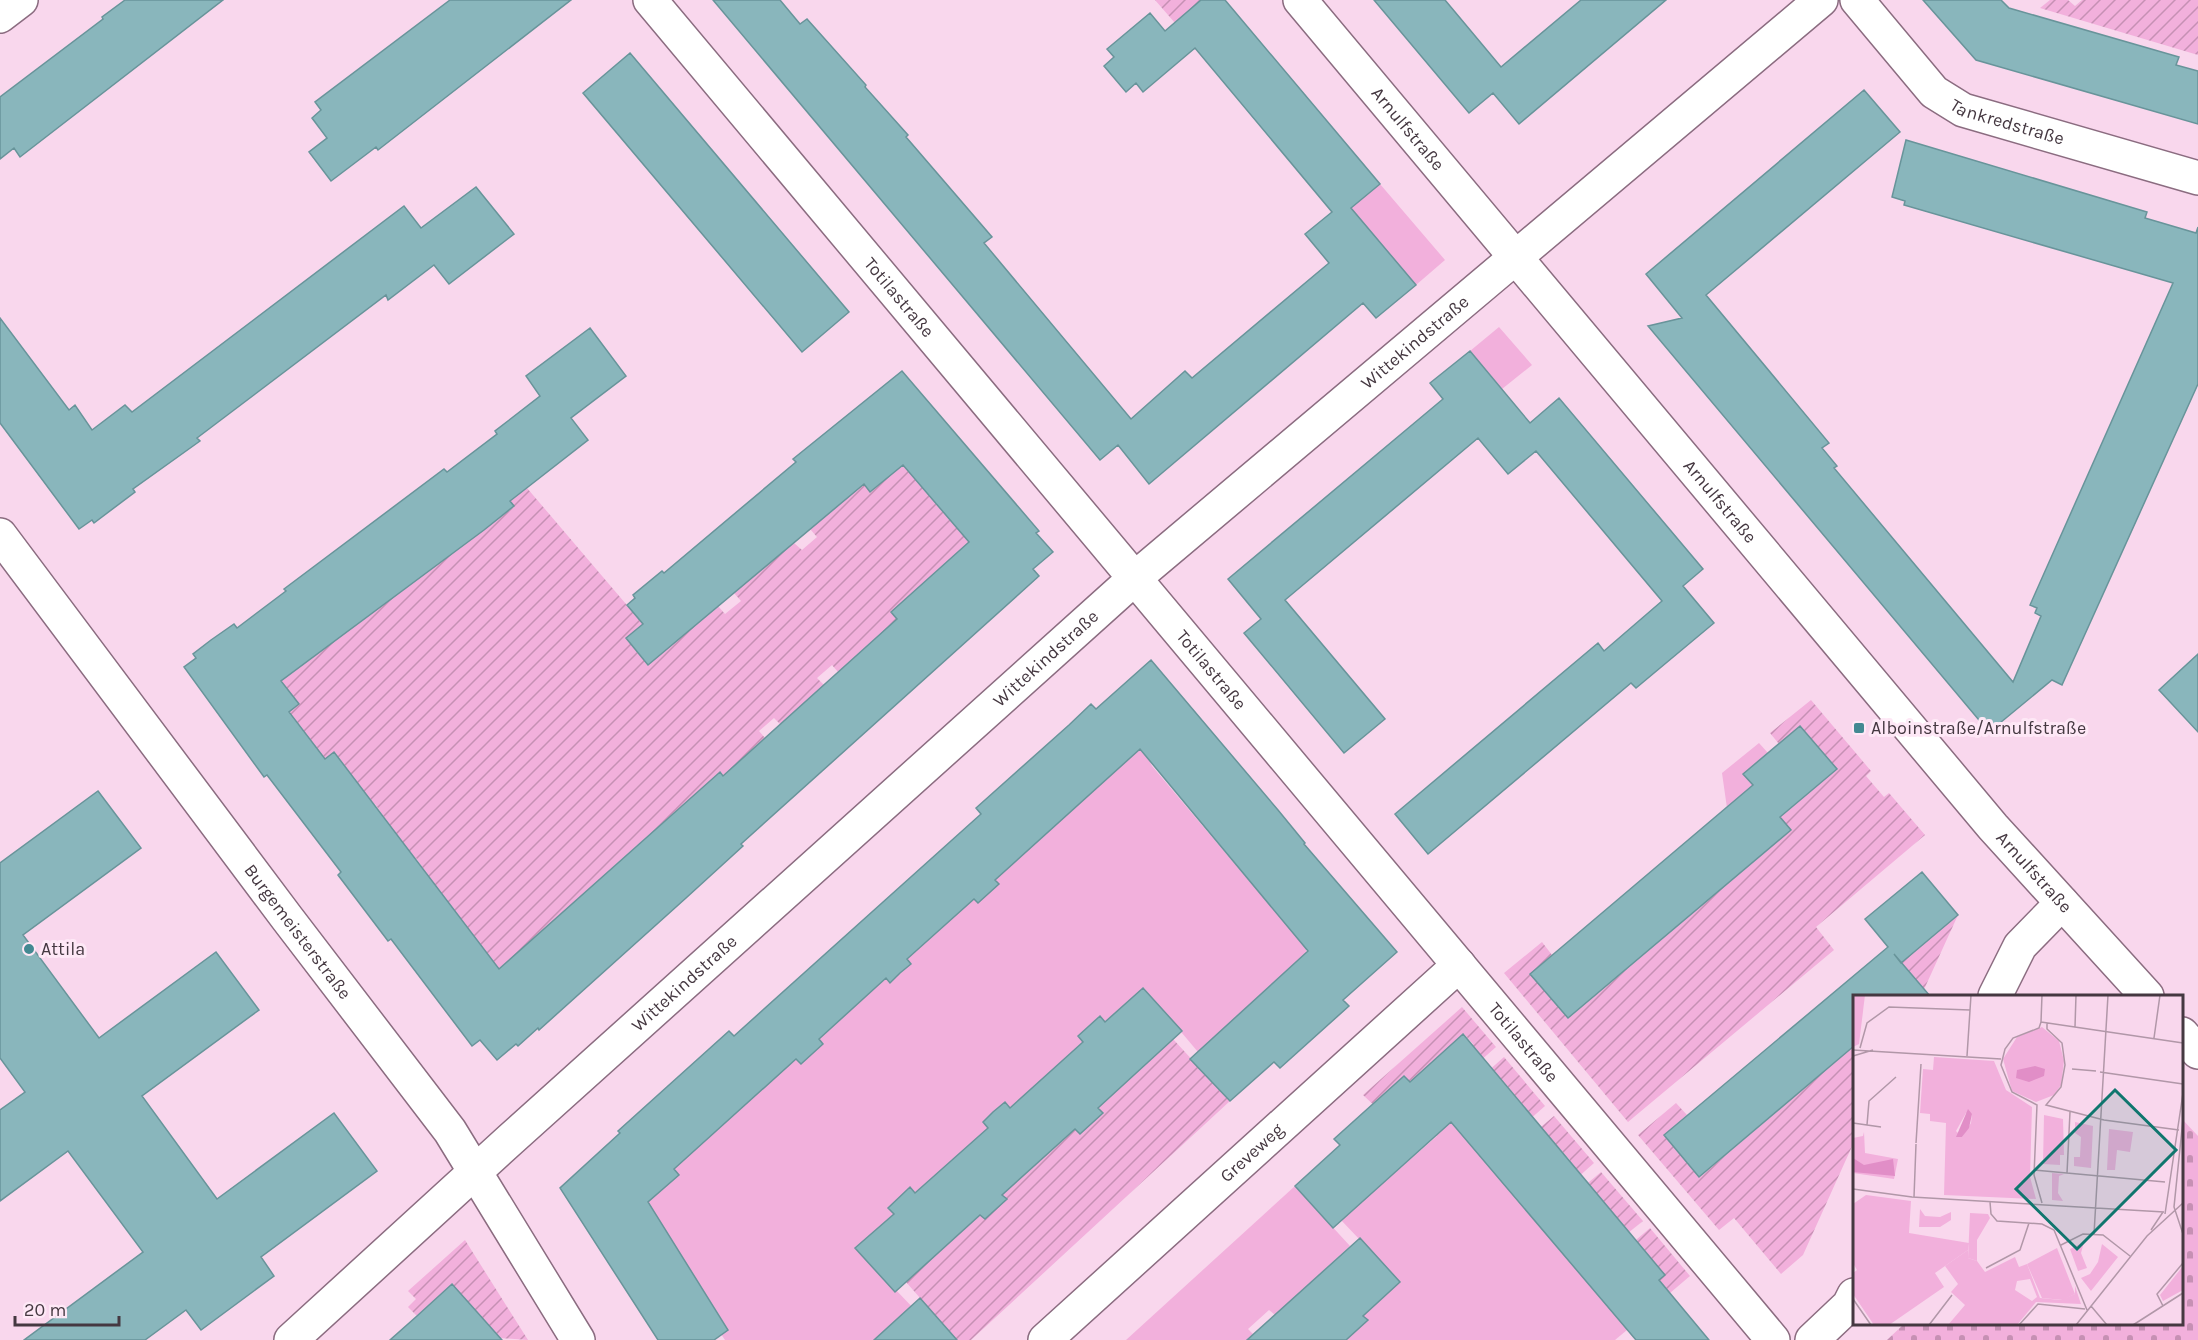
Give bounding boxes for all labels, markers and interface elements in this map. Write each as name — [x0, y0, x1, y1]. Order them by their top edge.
street label: Arnulfstraße — [1367, 82, 1449, 175]
street label: Tankredstraße — [1946, 94, 2067, 150]
street label: Totilastraße — [859, 253, 939, 342]
street label: Wittekindstraße — [1356, 291, 1473, 394]
street label: Arnulfstraße — [1679, 455, 1761, 548]
street label: Wittekindstraße — [988, 605, 1103, 711]
street label: Totilastraße — [1172, 625, 1251, 714]
place label: Alboinstraße/Arnulfstraße — [1871, 717, 2086, 739]
marker: Alboinstraße/Arnulfstraße — [1852, 721, 1866, 735]
street label: Arnulfstraße — [1991, 827, 2077, 917]
street label: Burgemeisterstraße — [239, 860, 356, 1004]
street label: Wittekindstraße — [627, 930, 742, 1036]
place label: Attila — [41, 938, 85, 960]
marker: Attila — [22, 942, 36, 956]
inset map — [1853, 995, 2183, 1325]
street label: Totilastraße — [1484, 998, 1563, 1087]
street label: Greveweg — [1215, 1118, 1288, 1187]
scale bar — [15, 1289, 118, 1327]
text: 20 m — [24, 1299, 66, 1321]

